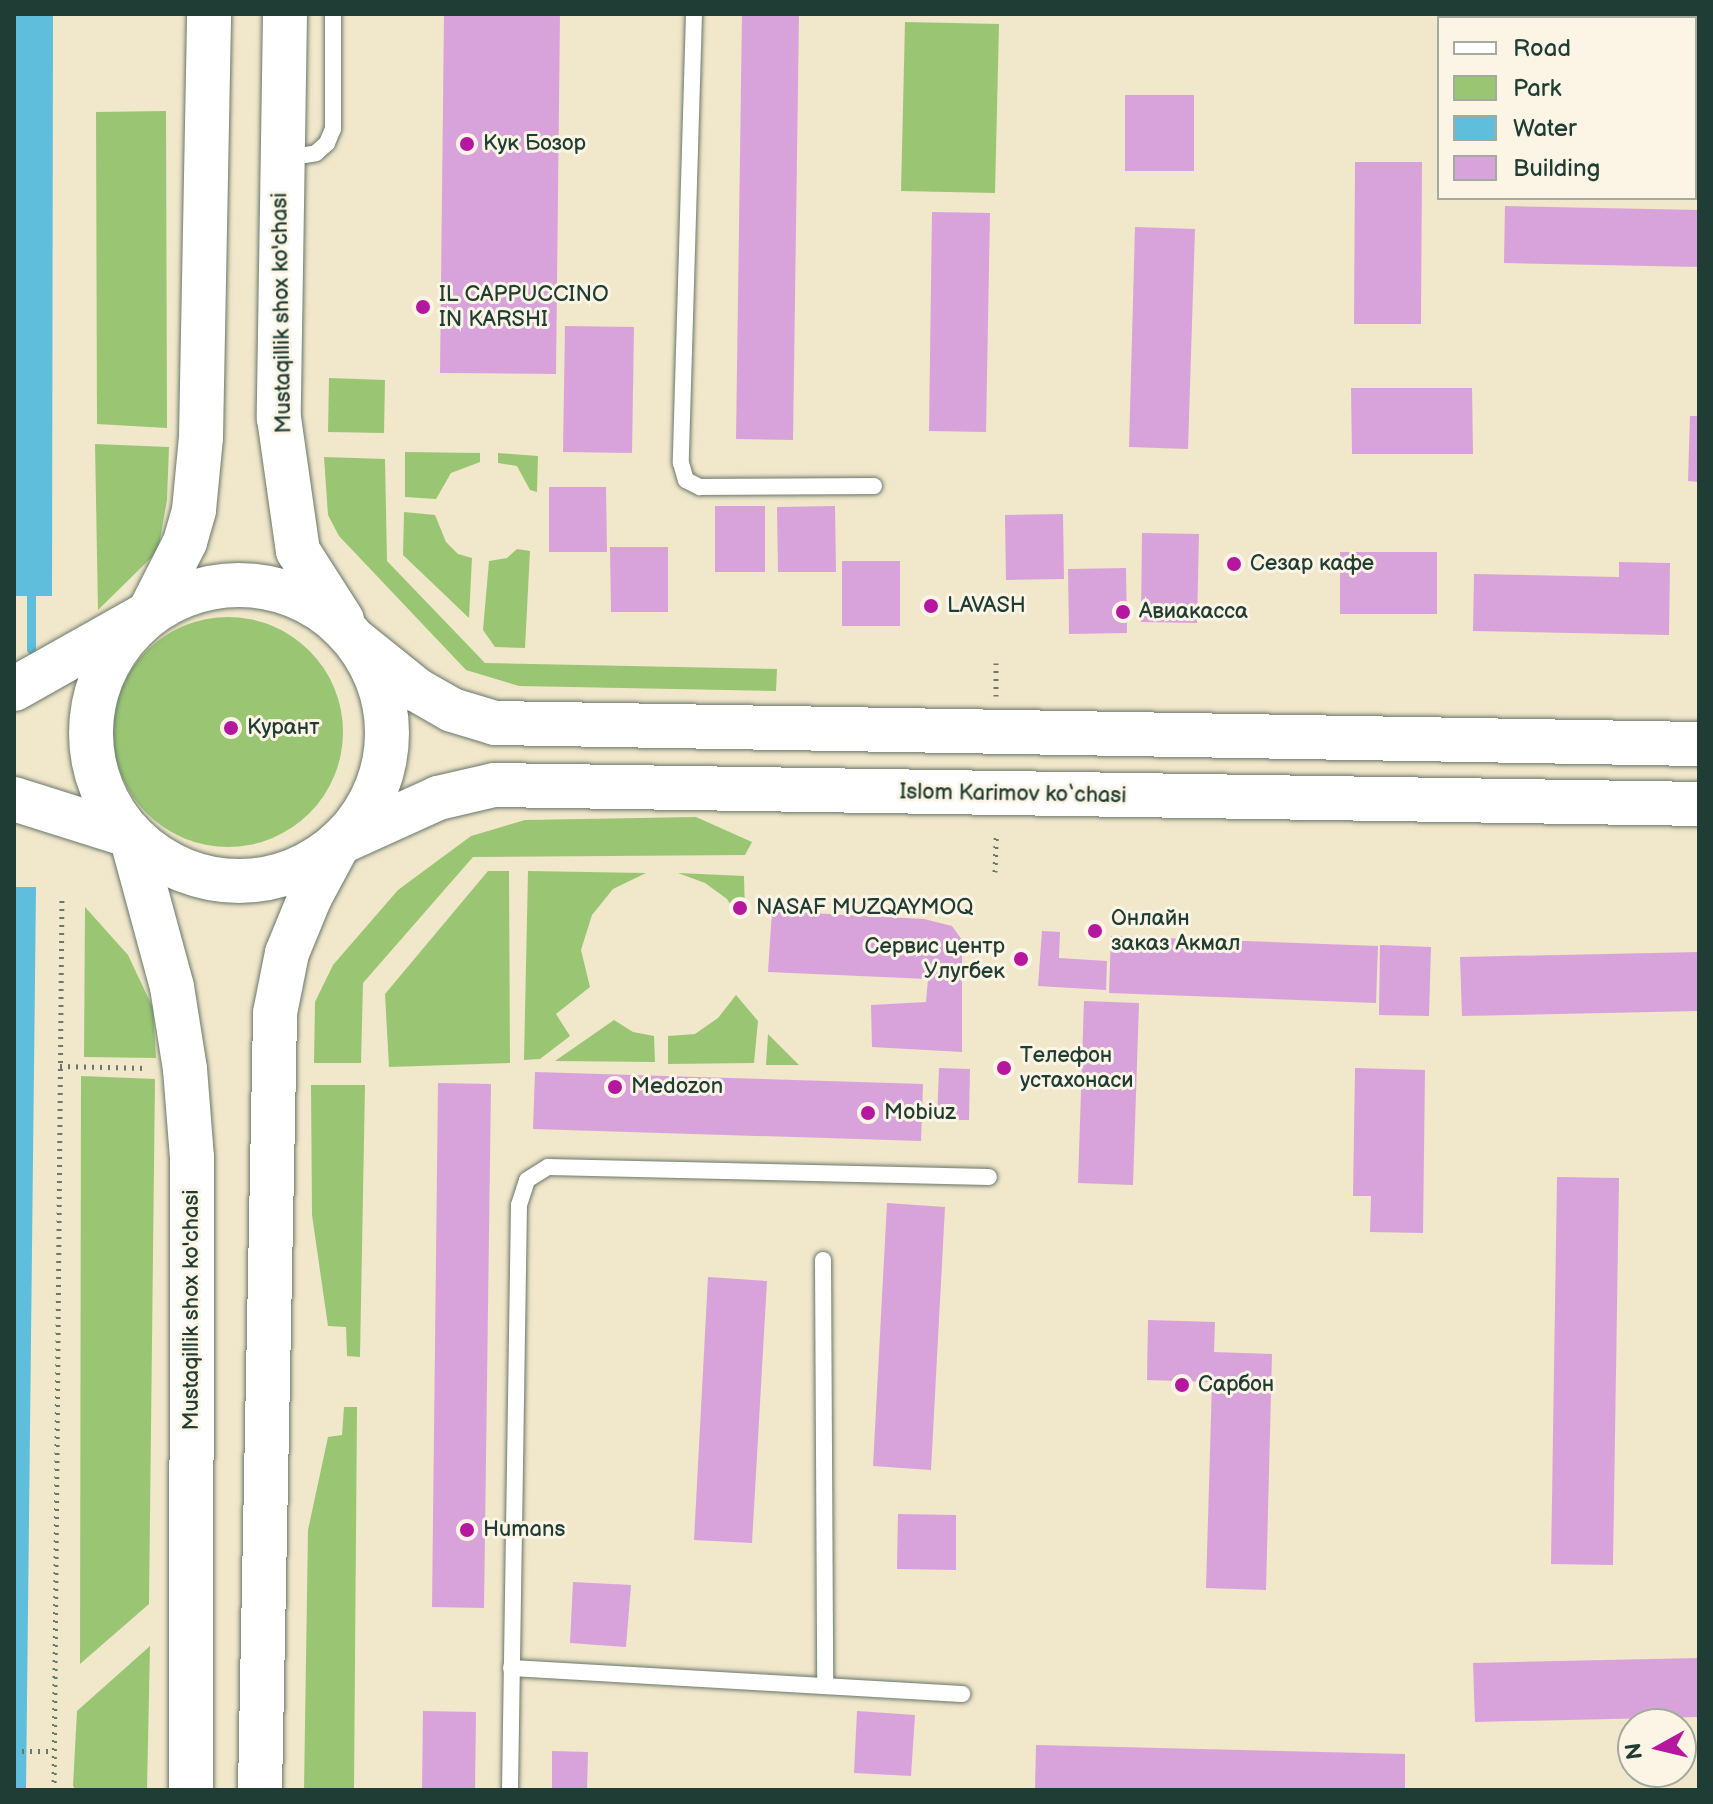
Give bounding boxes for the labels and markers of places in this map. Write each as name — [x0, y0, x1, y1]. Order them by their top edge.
place label: Кук Бозор — [483, 131, 586, 157]
marker: Кук Бозор — [458, 135, 476, 153]
place label: IL CAPPUCCINO IN KARSHI — [439, 281, 609, 332]
marker: IL CAPPUCCINO IN KARSHI — [414, 298, 432, 316]
place label: Сезар кафе — [1250, 551, 1374, 577]
marker: Сезар кафе — [1225, 555, 1243, 573]
place label: LAVASH — [947, 593, 1026, 619]
marker: LAVASH — [922, 597, 940, 615]
place label: Авиакасса — [1139, 599, 1248, 625]
marker: Авиакасса — [1114, 603, 1132, 621]
place label: Курант — [247, 715, 319, 741]
marker: Курант — [222, 719, 240, 737]
place label: NASAF MUZQAYMOQ — [756, 895, 973, 921]
marker: NASAF MUZQAYMOQ — [731, 899, 749, 917]
place label: Онлайн заказ Акмал — [1111, 905, 1240, 956]
marker: Онлайн заказ Акмал — [1086, 922, 1104, 940]
place label: Сервис центр Улугбек — [865, 933, 1005, 984]
marker: Сервис центр Улугбек — [1012, 950, 1030, 968]
place label: Телефон устахонаси — [1020, 1042, 1133, 1094]
marker: Телефон устахонаси — [995, 1059, 1013, 1077]
place label: Medozon — [631, 1074, 723, 1100]
marker: Medozon — [606, 1078, 624, 1096]
place label: Mobiuz — [884, 1100, 956, 1126]
marker: Mobiuz — [859, 1104, 877, 1122]
place label: Сарбон — [1198, 1372, 1274, 1398]
marker: Сарбон — [1173, 1376, 1191, 1394]
place label: Humans — [483, 1517, 565, 1543]
marker: Humans — [458, 1521, 476, 1539]

